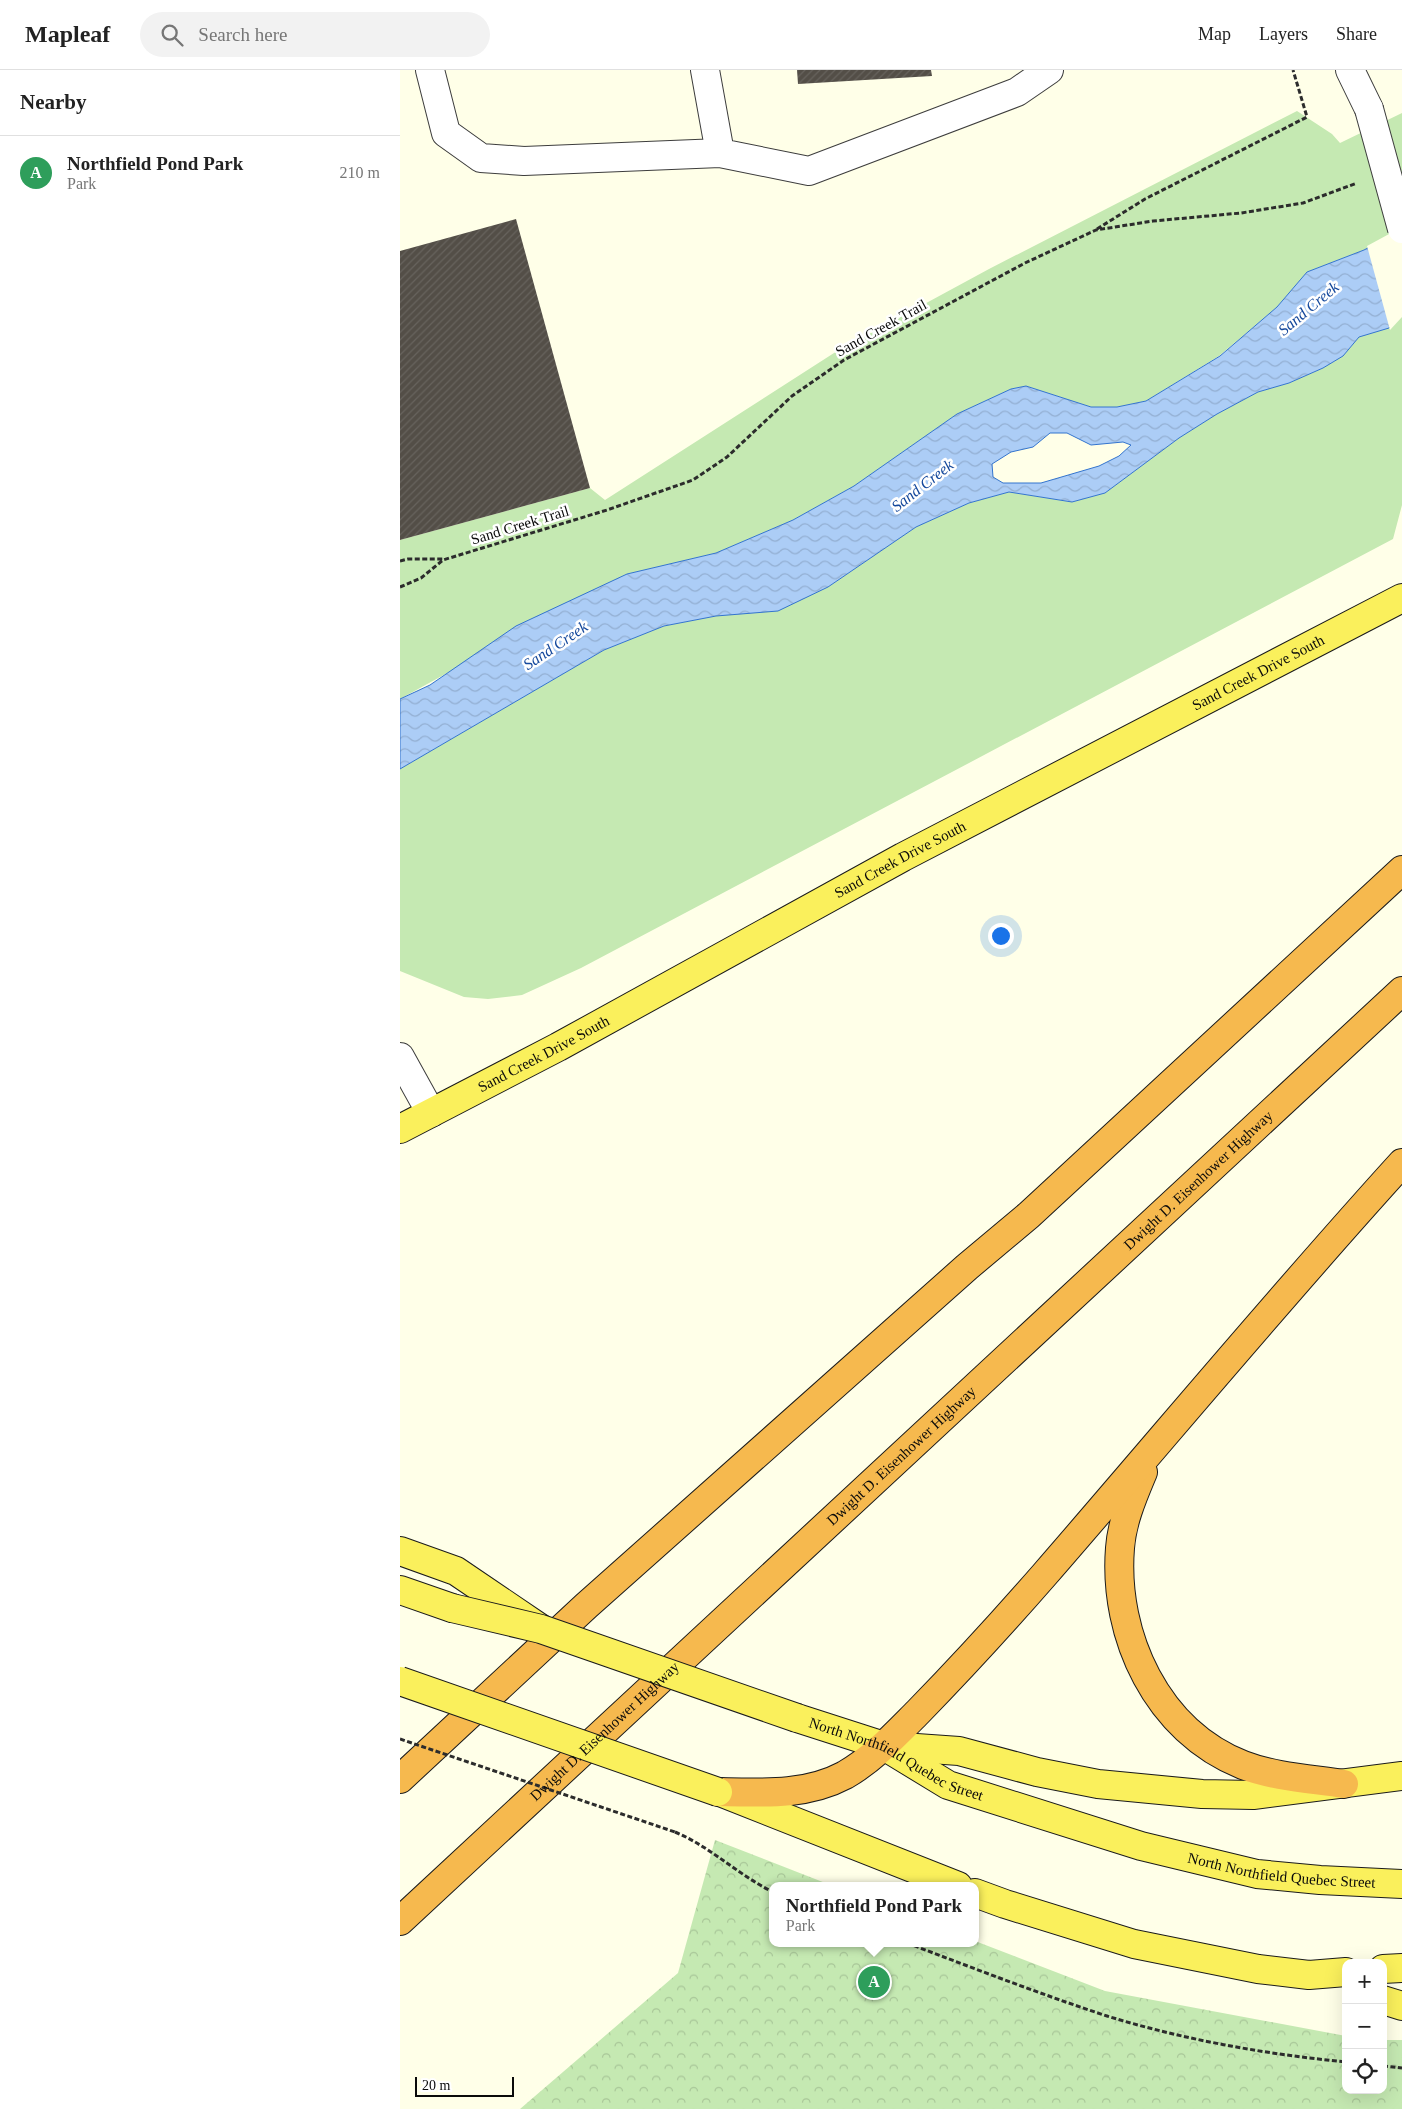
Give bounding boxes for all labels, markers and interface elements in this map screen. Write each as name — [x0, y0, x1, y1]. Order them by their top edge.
search box — [140, 12, 490, 57]
text: Mapleaf — [25, 21, 110, 47]
icon: search — [158, 21, 186, 49]
text: Search here — [198, 24, 287, 45]
text: Map — [1198, 24, 1231, 44]
text: Layers — [1259, 24, 1308, 44]
text: Share — [1336, 24, 1377, 44]
text: Nearby — [20, 90, 87, 114]
text: Northfield Pond Park — [67, 153, 243, 174]
text: A — [30, 164, 42, 181]
text: 210 m — [340, 164, 380, 181]
text: Park — [67, 175, 96, 192]
water label: Sand Creek — [1275, 278, 1343, 339]
street label: Sand Creek Trail — [833, 296, 929, 360]
water label: Sand Creek — [888, 455, 957, 515]
street label: Sand Creek Trail — [469, 502, 571, 548]
water label: Sand Creek — [520, 617, 591, 673]
street label: Sand Creek Drive South — [1190, 632, 1327, 713]
street label: Sand Creek Drive South — [832, 818, 969, 901]
your location — [988, 923, 1014, 949]
street label: Sand Creek Drive South — [475, 1012, 612, 1095]
street label: Dwight D. Eisenhower Highway — [1121, 1107, 1276, 1253]
street label: Dwight D. Eisenhower Highway — [824, 1383, 979, 1528]
street label: Dwight D. Eisenhower Highway — [527, 1658, 682, 1804]
street label: North Northfield Quebec Street — [807, 1714, 986, 1804]
street label: North Northfield Quebec Street — [1186, 1850, 1377, 1891]
popup — [769, 1882, 979, 1947]
text: Northfield Pond Park — [786, 1895, 962, 1916]
text: Park — [786, 1917, 815, 1934]
map controls — [1342, 1959, 1387, 2094]
button: + — [1342, 1959, 1387, 2004]
pin: A — [858, 1963, 890, 2001]
button: − — [1342, 2004, 1387, 2049]
button: locate — [1342, 2049, 1387, 2094]
scale bar — [415, 2074, 514, 2097]
text: 20 m — [422, 2078, 450, 2093]

